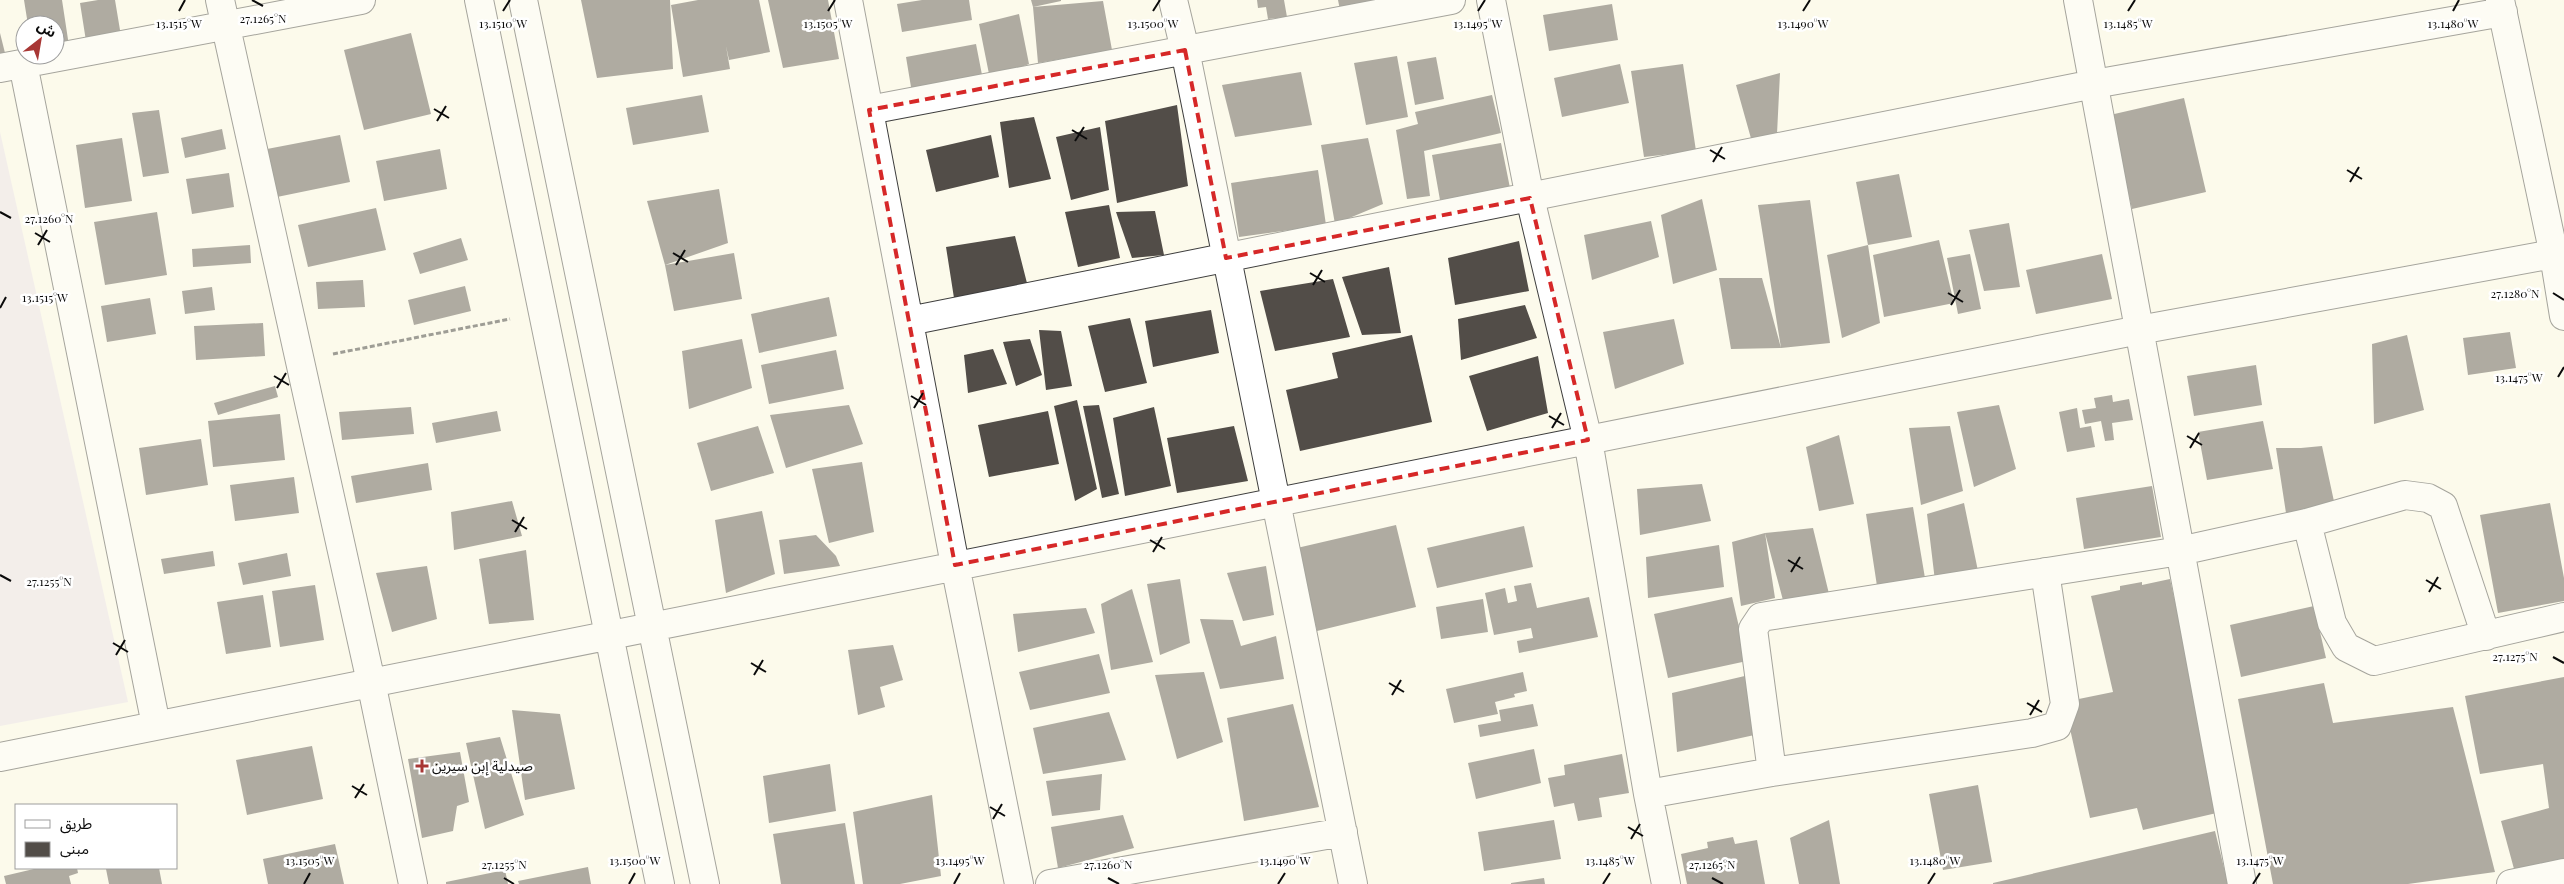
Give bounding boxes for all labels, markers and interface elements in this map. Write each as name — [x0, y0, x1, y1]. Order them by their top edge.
text: 27.1265°N — [240, 10, 287, 26]
north arrow — [15, 15, 65, 65]
text: ش — [34, 15, 60, 42]
text: 13.1515°W — [156, 15, 202, 31]
text: 13.1510°W — [479, 15, 527, 31]
text: 13.1505°W — [804, 15, 853, 31]
text: 13.1500°W — [1128, 15, 1179, 31]
text: 13.1495°W — [1454, 15, 1503, 31]
text: 13.1490°W — [1778, 15, 1829, 31]
text: 13.1485°W — [2104, 15, 2153, 31]
text: 13.1480°W — [2428, 15, 2479, 31]
text: 27.1260°N — [25, 210, 74, 226]
text: 27.1280°N — [2491, 285, 2540, 301]
text: 13.1515°W — [22, 289, 68, 305]
text: 13.1475°W — [2495, 369, 2543, 385]
text: 27.1255°N — [26, 573, 72, 589]
text: 27.1275°N — [2492, 648, 2538, 664]
place label: صيدلية إبن سيرين — [432, 756, 533, 776]
marker: صيدلية إبن سيرين — [416, 760, 428, 772]
legend — [15, 804, 178, 869]
text: طريق — [60, 813, 92, 834]
text: مبنى — [60, 838, 89, 858]
text: 13.1505°W — [286, 852, 335, 868]
text: 13.1500°W — [610, 852, 661, 868]
text: 13.1495°W — [936, 852, 985, 868]
text: 13.1490°W — [1260, 852, 1311, 868]
text: 13.1485°W — [1586, 852, 1635, 868]
text: 13.1480°W — [1910, 852, 1961, 868]
text: 13.1475°W — [2236, 852, 2284, 868]
text: 27.1255°N — [481, 856, 527, 872]
text: 27.1260°N — [1084, 856, 1133, 872]
text: 27.1265°N — [1689, 856, 1736, 872]

